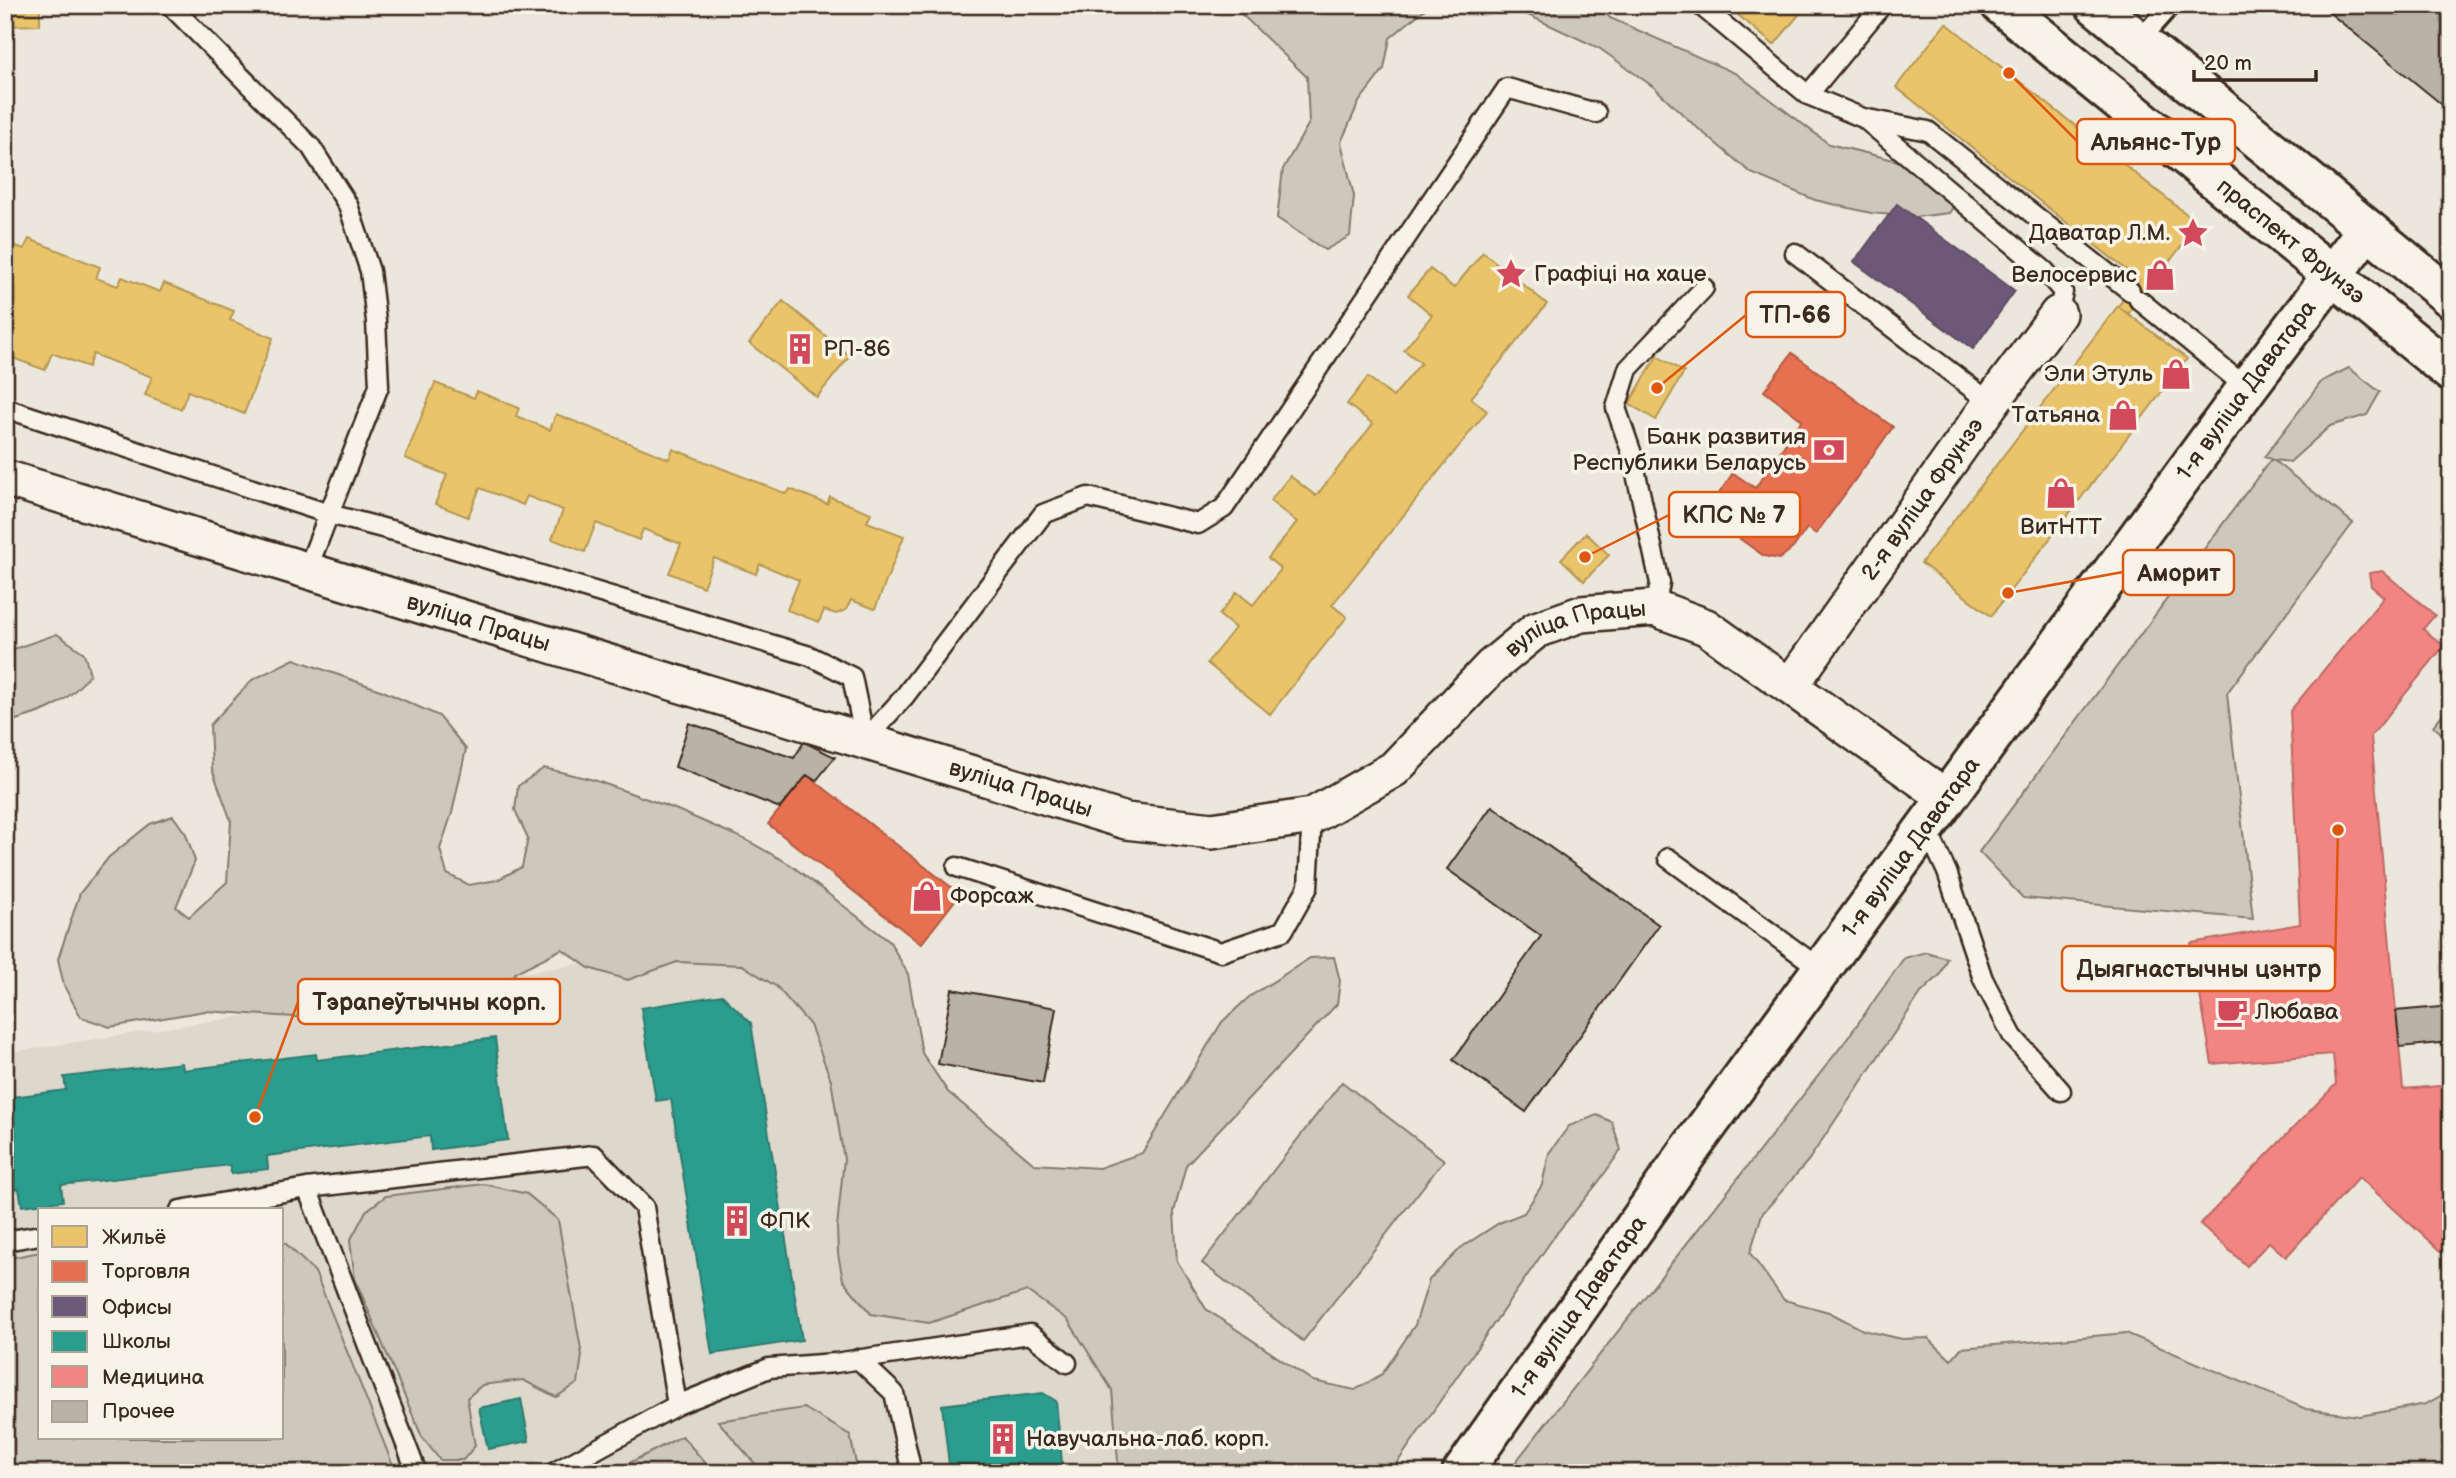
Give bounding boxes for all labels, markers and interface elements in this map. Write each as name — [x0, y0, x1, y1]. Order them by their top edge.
scale bar — [2194, 38, 2316, 82]
text: 20 m — [2204, 51, 2252, 76]
callout: Альянс-Тур — [2077, 119, 2235, 164]
text: Альянс-Тур — [2090, 128, 2221, 157]
street label: праспект Фрунзэ — [2211, 172, 2371, 310]
place icon: Даватар Л.М. — [2176, 216, 2210, 250]
place label: Даватар Л.М. — [2029, 219, 2170, 247]
place icon: Графіці на хаце — [1494, 257, 1528, 291]
shop icon: Велосервис — [2143, 258, 2177, 292]
place label: Графіці на хаце — [1534, 260, 1707, 288]
place label: Велосервис — [2011, 261, 2137, 289]
callout: ТП-66 — [1746, 292, 1845, 337]
street label: 1-я вуліца Даватара — [2170, 294, 2322, 486]
text: ТП-66 — [1759, 301, 1831, 330]
building icon: РП-86 — [783, 332, 817, 366]
place label: РП-86 — [823, 335, 891, 363]
shop icon: Эли Этуль — [2159, 357, 2193, 391]
place label: Эли Этуль — [2044, 360, 2153, 388]
shop icon: Татьяна — [2106, 398, 2140, 432]
place label: Татьяна — [2012, 401, 2100, 429]
street label: 2-я вуліца Фрунзэ — [1855, 412, 1990, 586]
place label: Банк развития Республики Беларусь — [1572, 423, 1806, 477]
bank icon: Банк развития Республики Беларусь — [1812, 433, 1846, 467]
shop icon: ВитНТТ — [2044, 476, 2078, 510]
callout: КПС № 7 — [1669, 492, 1800, 537]
text: КПС № 7 — [1682, 501, 1786, 530]
place label: ВитНТТ — [2020, 513, 2103, 541]
callout: Аморит — [2123, 550, 2234, 595]
text: Аморит — [2136, 559, 2221, 588]
street label: вуліца Працы — [403, 588, 554, 658]
street label: вуліца Працы — [1499, 595, 1647, 664]
street label: 1-я вуліца Даватара — [1835, 751, 1986, 943]
street label: вуліца Працы — [945, 754, 1096, 824]
shop icon: Форсаж — [910, 879, 944, 913]
place label: Форсаж — [950, 882, 1034, 910]
callout: Дыягнастычны цэнтр — [2062, 946, 2335, 991]
text: Дыягнастычны цэнтр — [2077, 955, 2321, 984]
callout: Тэрапеўтычны корп. — [298, 979, 560, 1024]
text: Тэрапеўтычны корп. — [312, 988, 546, 1017]
cafe icon: Любава — [2215, 995, 2249, 1029]
place label: Любава — [2254, 998, 2339, 1026]
building icon: ФПК — [720, 1204, 754, 1238]
place label: ФПК — [760, 1207, 810, 1235]
legend — [38, 1208, 284, 1440]
street label: 1-я вуліца Даватара — [1505, 1210, 1653, 1404]
text: Жильё — [102, 1225, 166, 1250]
text: Торговля — [102, 1259, 190, 1284]
text: Офисы — [102, 1295, 172, 1320]
text: Школы — [102, 1329, 171, 1354]
text: Медицина — [102, 1365, 205, 1390]
text: Прочее — [102, 1399, 175, 1424]
building icon: Навучальна-лаб. корп. — [986, 1422, 1020, 1456]
place label: Навучальна-лаб. корп. — [1026, 1425, 1269, 1453]

